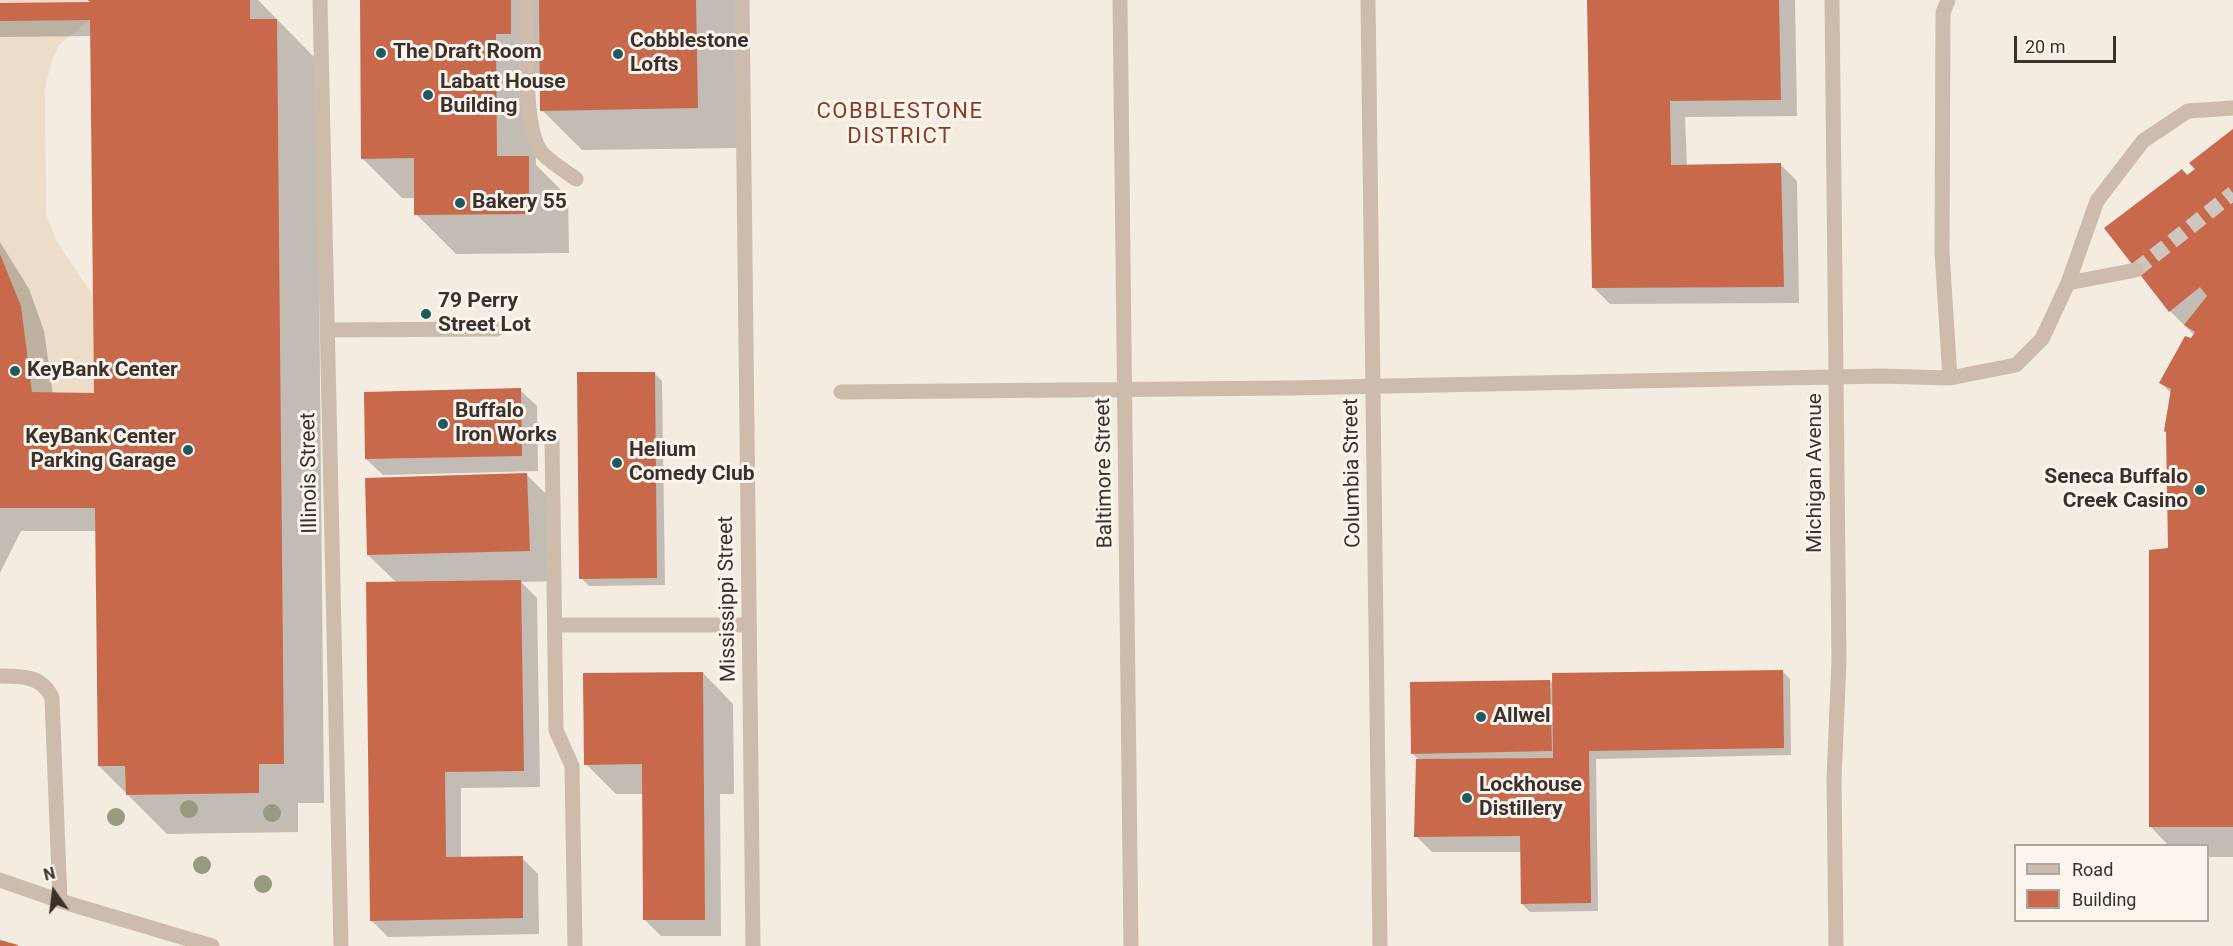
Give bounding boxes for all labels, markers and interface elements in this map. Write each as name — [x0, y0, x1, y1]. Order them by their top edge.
scale bar — [2017, 24, 2119, 62]
place label: Cobblestone Lofts — [630, 29, 749, 79]
text: 20 m — [2025, 36, 2065, 57]
place label: The Draft Room — [393, 40, 542, 66]
marker: The Draft Room — [374, 46, 388, 60]
marker: Cobblestone Lofts — [611, 47, 625, 61]
place label: Labatt House Building — [440, 70, 566, 120]
marker: Labatt House Building — [421, 88, 435, 102]
district label: COBBLESTONE DISTRICT — [817, 99, 983, 150]
place label: Bakery 55 — [472, 190, 567, 216]
marker: Bakery 55 — [453, 196, 467, 210]
place label: 79 Perry Street Lot — [438, 289, 531, 339]
marker: 79 Perry Street Lot — [419, 307, 433, 321]
place label: KeyBank Center — [27, 358, 178, 384]
marker: KeyBank Center — [8, 364, 22, 378]
street label: Michigan Avenue — [1803, 393, 1829, 553]
street label: Baltimore Street — [1091, 397, 1119, 549]
street label: Columbia Street — [1339, 398, 1367, 548]
place label: Buffalo Iron Works — [455, 399, 557, 449]
street label: Illinois Street — [296, 412, 324, 534]
marker: Buffalo Iron Works — [436, 417, 450, 431]
place label: KeyBank Center Parking Garage — [25, 425, 176, 475]
place label: Helium Comedy Club — [629, 438, 755, 488]
marker: KeyBank Center Parking Garage — [181, 443, 195, 457]
marker: Helium Comedy Club — [610, 456, 624, 470]
place label: Seneca Buffalo Creek Casino — [2044, 465, 2188, 515]
marker: Seneca Buffalo Creek Casino — [2193, 483, 2207, 497]
street label: Mississippi Street — [714, 516, 742, 682]
place label: Allwel — [1493, 704, 1551, 730]
marker: Allwel — [1474, 710, 1488, 724]
place label: Lockhouse Distillery — [1479, 773, 1582, 823]
marker: Lockhouse Distillery — [1460, 791, 1474, 805]
legend — [2014, 844, 2209, 922]
text: Road — [2072, 859, 2113, 880]
north arrow — [24, 862, 84, 922]
text: N — [42, 863, 57, 885]
text: Building — [2072, 889, 2136, 910]

